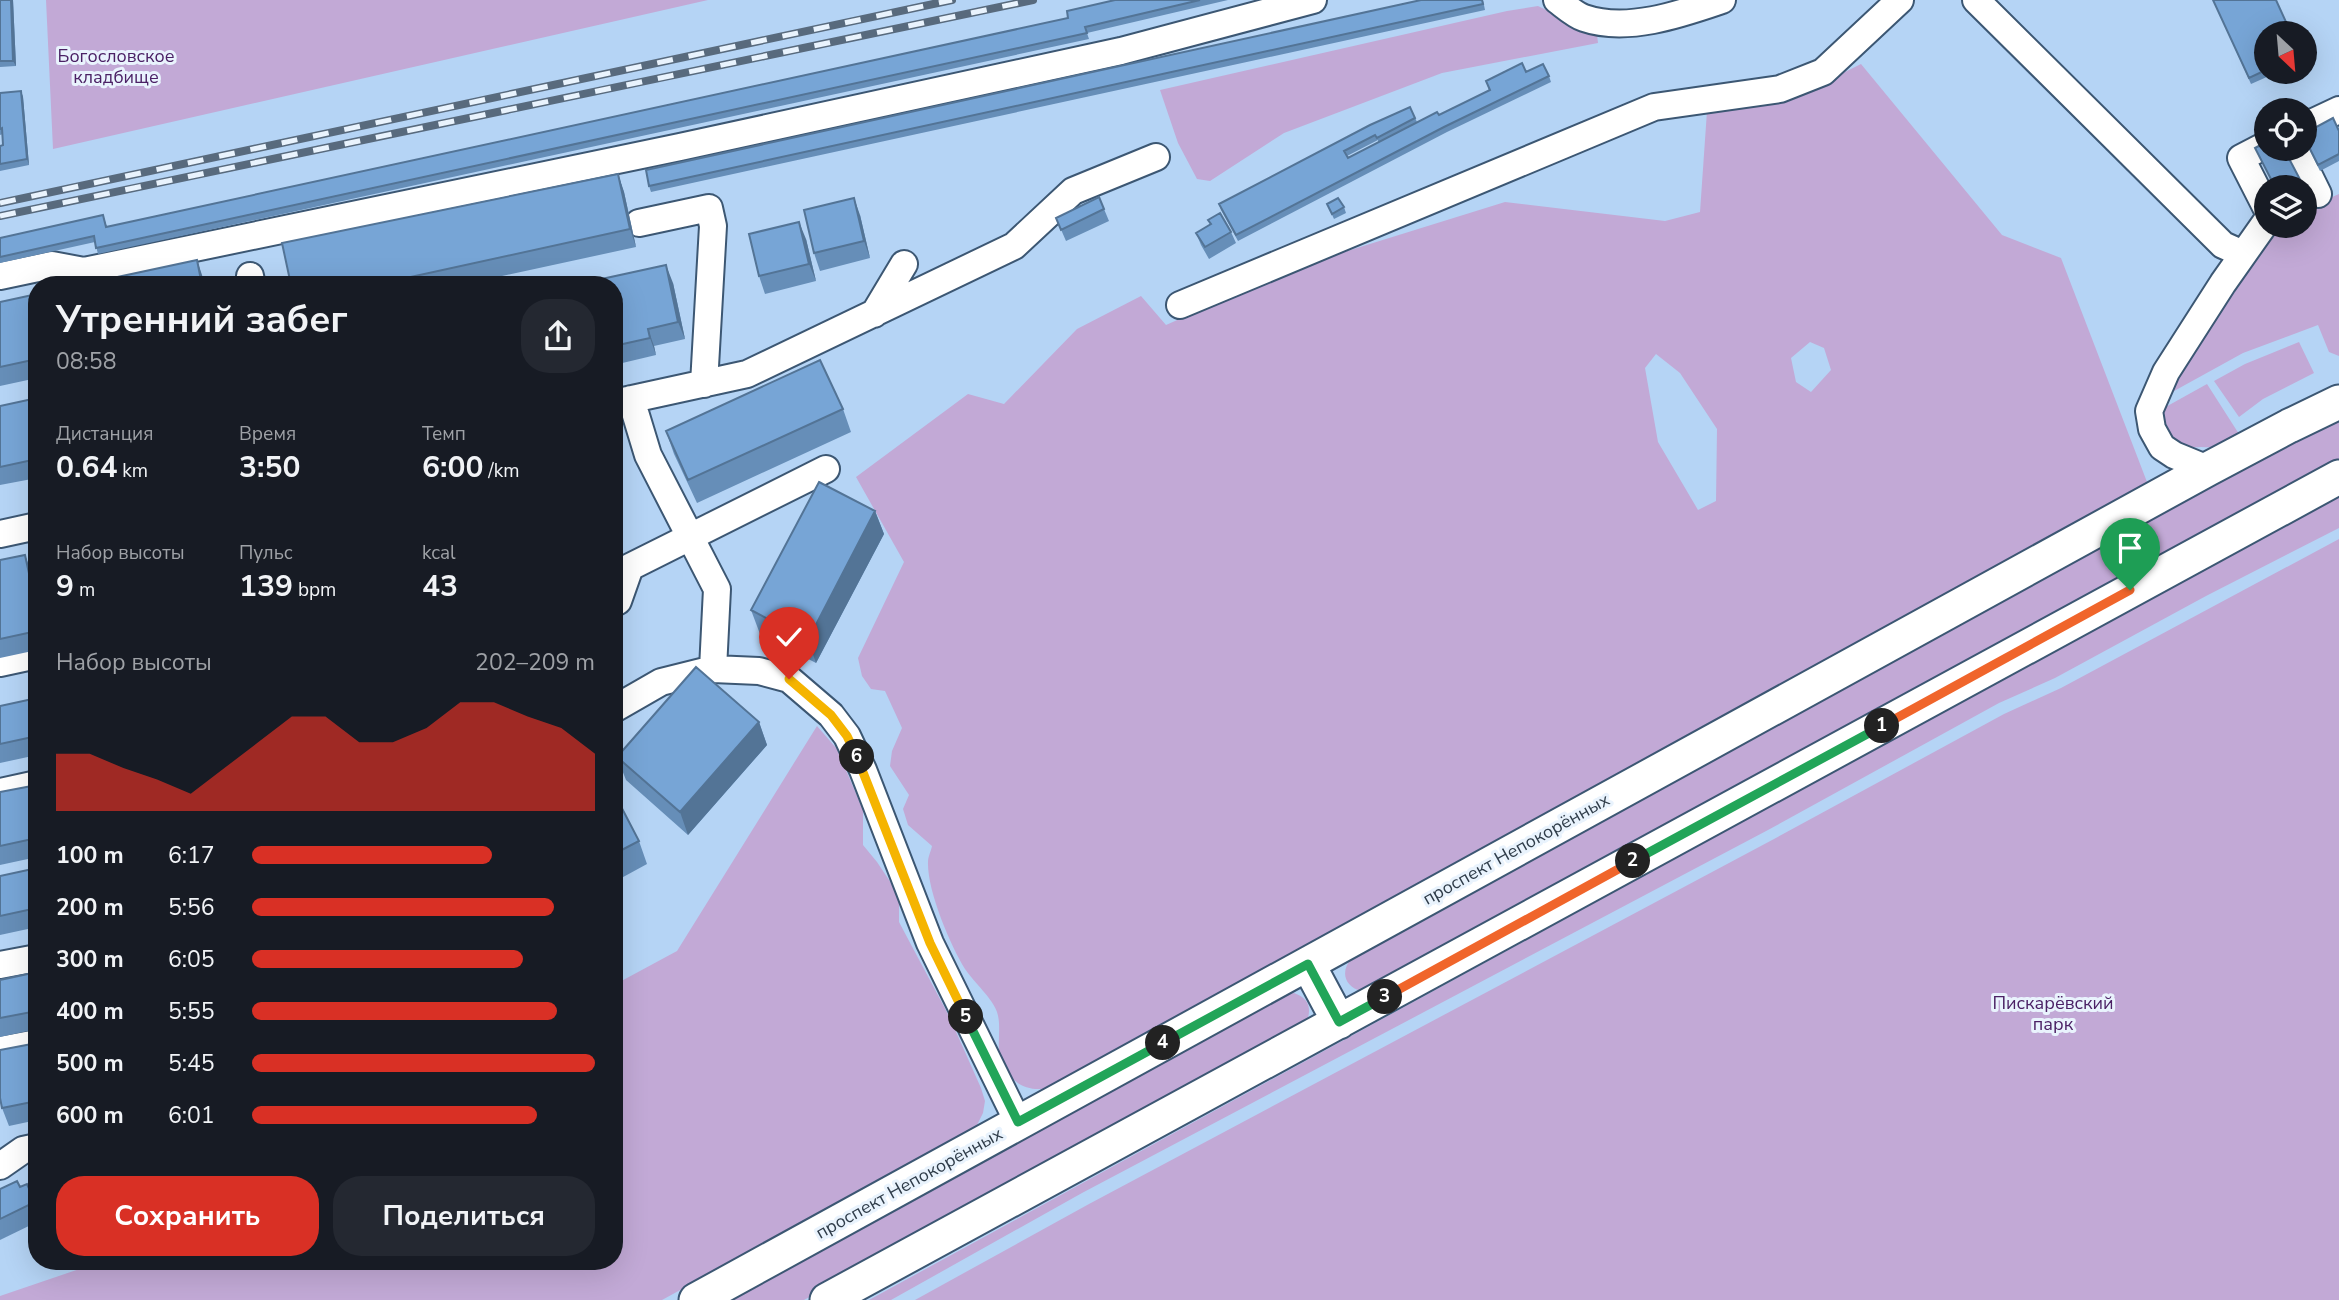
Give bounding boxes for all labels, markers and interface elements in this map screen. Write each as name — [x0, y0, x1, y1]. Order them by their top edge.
north arrow — [2254, 21, 2317, 84]
map controls — [2254, 21, 2317, 238]
park label: Богословское кладбище — [58, 44, 174, 89]
button: locate — [2254, 98, 2317, 161]
button: layers — [2254, 175, 2317, 238]
text: Утренний забег — [56, 294, 348, 345]
button: share — [521, 299, 595, 373]
text: 08:58 — [56, 346, 116, 377]
text: Дистанция — [56, 421, 153, 447]
text: Время — [239, 421, 296, 447]
text: Темп — [422, 421, 466, 447]
text: 0.64 — [56, 447, 117, 488]
text: 3:50 — [239, 447, 300, 488]
text: 6:00 — [422, 447, 483, 488]
text: km — [117, 458, 148, 484]
text: /km — [483, 458, 519, 484]
pin — [2100, 518, 2160, 590]
icon: arrive — [2111, 529, 2149, 567]
text: Набор высоты — [56, 540, 185, 566]
text: Пульс — [239, 540, 293, 566]
text: kcal — [422, 540, 456, 566]
text: 9 — [56, 566, 74, 607]
text: 139 — [239, 566, 293, 607]
text: 43 — [422, 566, 458, 607]
text: m — [74, 577, 95, 603]
text: bpm — [293, 577, 336, 603]
pin — [759, 607, 819, 679]
icon: check — [770, 618, 808, 656]
text: Набор высоты — [56, 647, 212, 678]
text: 202–209 m — [475, 647, 595, 678]
pin: 1 — [1864, 708, 1899, 744]
text: 1 — [1876, 712, 1887, 738]
pin: 6 — [840, 740, 874, 774]
text: 6 — [851, 743, 862, 769]
street label: проспект Непокорённых — [1418, 787, 1614, 910]
text: 100 m — [56, 840, 124, 871]
text: 6:17 — [168, 840, 215, 871]
pin: 2 — [1616, 844, 1650, 878]
text: 2 — [1627, 847, 1638, 873]
text: 200 m — [56, 892, 124, 923]
text: 5:56 — [168, 892, 215, 923]
text: 300 m — [56, 944, 124, 975]
text: 6:05 — [168, 944, 215, 975]
pin: 3 — [1368, 979, 1402, 1014]
text: 3 — [1379, 983, 1390, 1009]
park label: Пискарёвский парк — [1992, 991, 2114, 1036]
text: 400 m — [56, 996, 124, 1027]
text: 5:55 — [168, 996, 215, 1027]
pin: 5 — [948, 1000, 984, 1034]
text: 5 — [960, 1003, 971, 1029]
pin: 4 — [1146, 1026, 1180, 1060]
text: 4 — [1157, 1029, 1168, 1055]
text: 500 m — [56, 1048, 124, 1079]
text: 5:45 — [168, 1048, 215, 1079]
text: 600 m — [56, 1100, 124, 1131]
text: 6:01 — [168, 1100, 215, 1131]
street label: проспект Непокорённых — [811, 1121, 1007, 1244]
button: Сохранить — [56, 1176, 319, 1256]
button: Поделиться — [333, 1176, 595, 1256]

